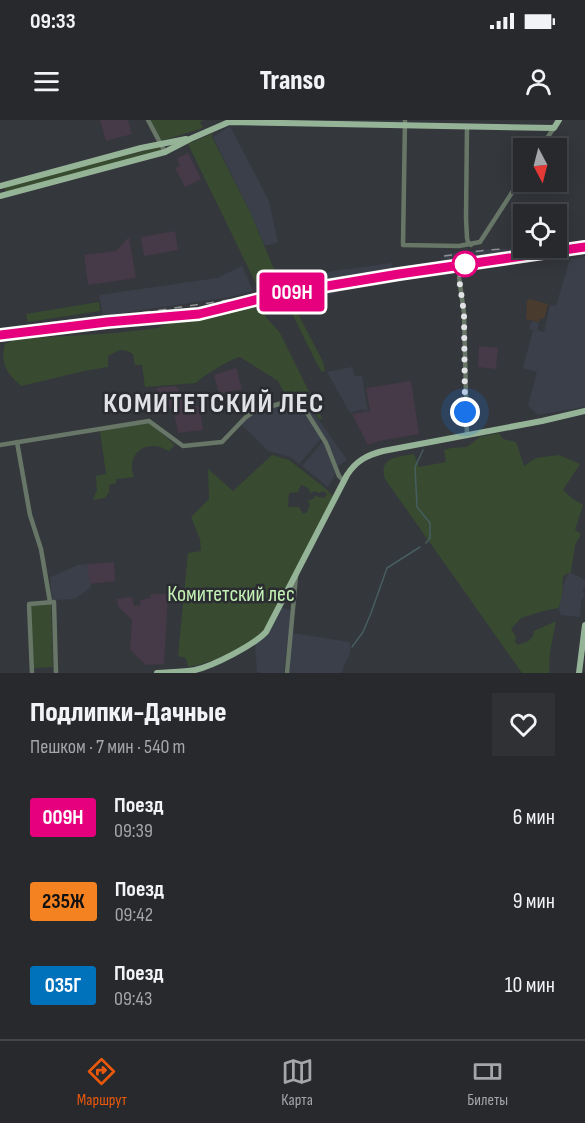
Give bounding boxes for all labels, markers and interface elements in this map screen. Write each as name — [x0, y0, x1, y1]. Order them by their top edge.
text: 09:33 — [30, 8, 76, 35]
icon: menu — [30, 65, 63, 98]
text: Transo — [260, 65, 325, 97]
icon: person — [522, 65, 555, 98]
north arrow — [513, 138, 567, 192]
map controls — [513, 138, 567, 258]
button: locate — [513, 204, 567, 258]
unlabelled marker — [452, 251, 478, 277]
line badge: 009Н — [250, 272, 334, 312]
text: 009Н — [271, 280, 313, 305]
district label: КОМИТЕТСКИЙ ЛЕС — [103, 387, 325, 420]
your location — [450, 397, 480, 427]
park label: Комитетский лес — [167, 581, 295, 608]
button: heart — [492, 693, 555, 756]
text: Подлипки-Дачные — [30, 696, 227, 729]
text: Пешком · 7 мин · 540 m — [30, 735, 185, 759]
text: Поезд — [114, 792, 163, 819]
text: 6 мин — [513, 804, 555, 831]
text: 009Н — [42, 805, 84, 830]
text: 09:39 — [114, 819, 153, 843]
text: Поезд — [115, 876, 164, 903]
text: 9 мин — [513, 888, 555, 915]
text: 235Ж — [42, 889, 85, 914]
text: 09:42 — [115, 903, 153, 927]
text: Поезд — [114, 960, 163, 987]
text: 10 мин — [505, 972, 555, 999]
text: 035Г — [45, 973, 81, 998]
text: 09:43 — [114, 987, 152, 1011]
tab: Маршрут — [77, 1055, 127, 1110]
tab: Карта — [281, 1055, 314, 1110]
tab: Билеты — [467, 1055, 508, 1110]

